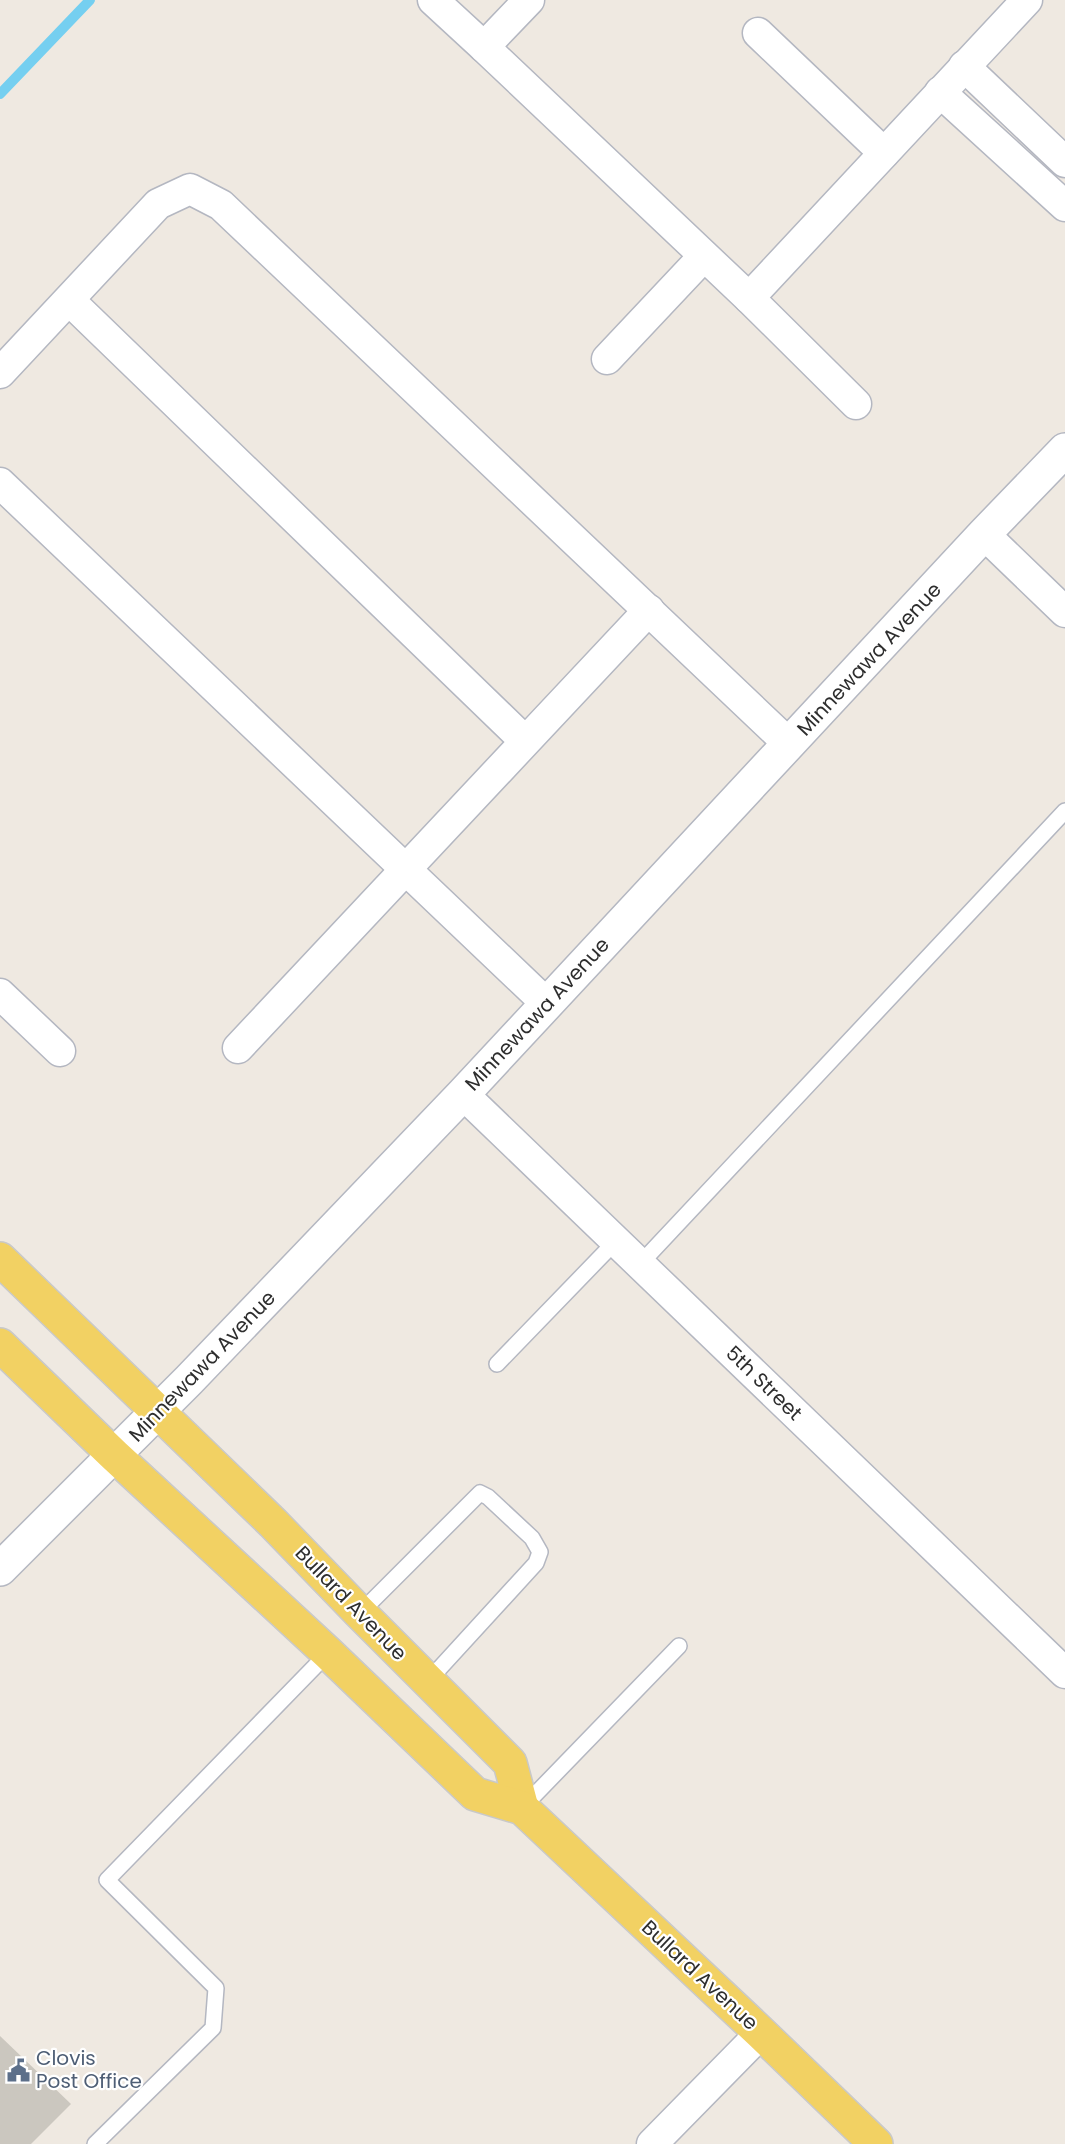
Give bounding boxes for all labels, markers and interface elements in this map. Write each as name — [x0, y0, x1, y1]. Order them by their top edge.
street label: Minnewawa Avenue — [790, 576, 948, 742]
street label: Minnewawa Avenue — [458, 931, 616, 1097]
street label: Minnewawa Avenue — [122, 1284, 282, 1448]
street label: 5th Street — [720, 1339, 808, 1427]
street label: Bullard Avenue — [289, 1539, 413, 1667]
street label: Bullard Avenue — [636, 1914, 764, 2036]
place label: Clovis Post Office — [36, 2044, 142, 2095]
public building icon: Clovis Post Office — [5, 2057, 31, 2083]

